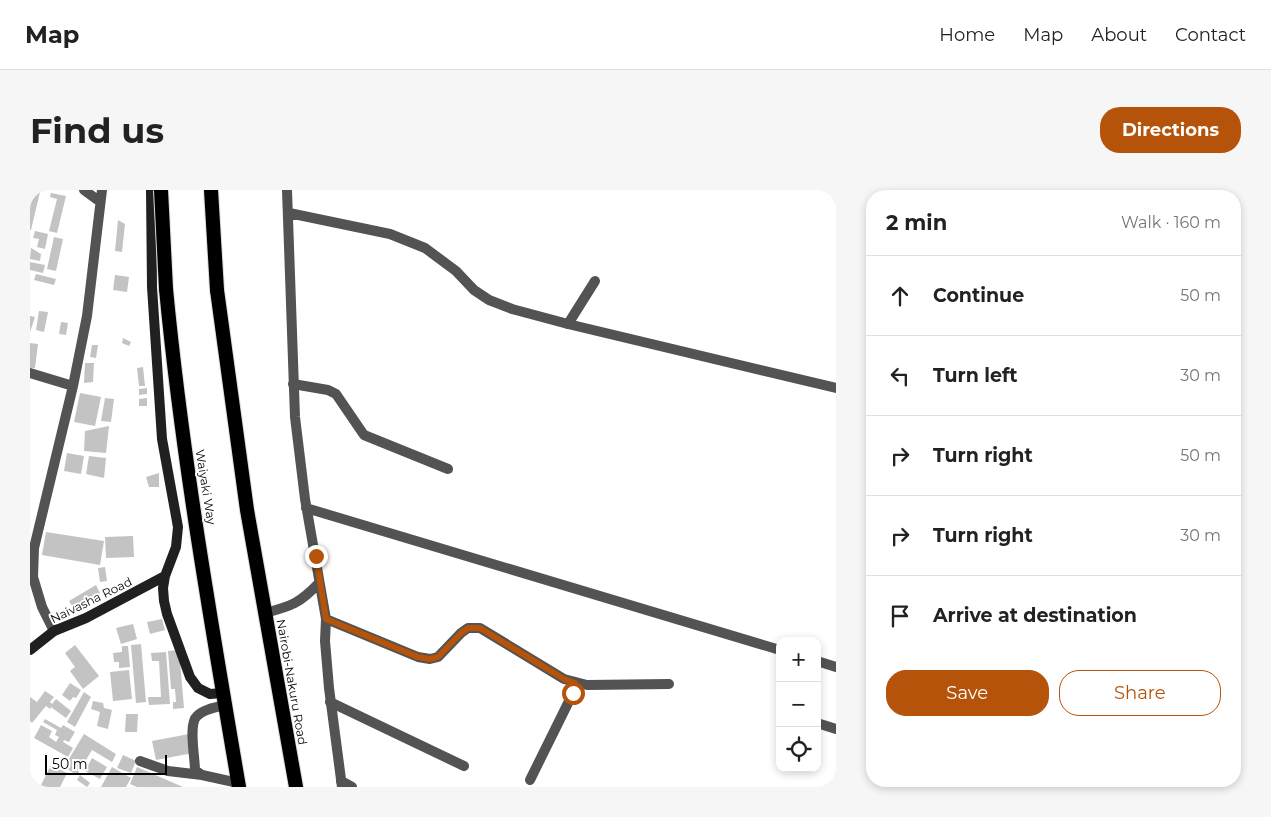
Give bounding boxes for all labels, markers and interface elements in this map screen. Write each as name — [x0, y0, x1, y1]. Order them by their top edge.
text: Map — [25, 20, 79, 49]
text: Home — [939, 24, 995, 46]
text: Map — [1023, 24, 1063, 46]
text: About — [1091, 24, 1147, 46]
text: Contact — [1175, 24, 1246, 46]
button: Directions — [1100, 107, 1241, 153]
text: Find us — [30, 109, 164, 152]
text: 2 min — [886, 210, 947, 235]
text: Walk · 160 m — [1121, 213, 1221, 232]
icon: ahead — [886, 282, 914, 310]
text: Continue — [933, 284, 1024, 307]
text: 50 m — [1180, 286, 1221, 305]
icon: left — [886, 362, 914, 390]
text: Turn left — [933, 364, 1018, 387]
text: 30 m — [1180, 366, 1221, 385]
icon: right — [886, 442, 914, 470]
text: Turn right — [933, 444, 1033, 467]
text: 50 m — [1180, 446, 1221, 465]
street label: Waiyaki Way — [193, 448, 219, 526]
icon: right — [886, 522, 914, 550]
text: Turn right — [933, 524, 1033, 547]
text: 30 m — [1180, 526, 1221, 545]
route end — [305, 545, 328, 568]
street label: Naivasha Road — [48, 574, 134, 626]
icon: arrive — [886, 602, 914, 630]
text: Arrive at destination — [933, 604, 1137, 627]
street label: Nairobi-Nakuru Road — [274, 618, 310, 746]
map controls — [776, 637, 821, 772]
button: + — [776, 637, 821, 682]
button: Save — [886, 670, 1049, 716]
button: Share — [1059, 670, 1221, 716]
route start — [562, 682, 585, 705]
button: − — [776, 682, 821, 727]
button: locate — [776, 727, 821, 772]
scale bar — [45, 752, 168, 775]
text: 50 m — [52, 755, 88, 773]

